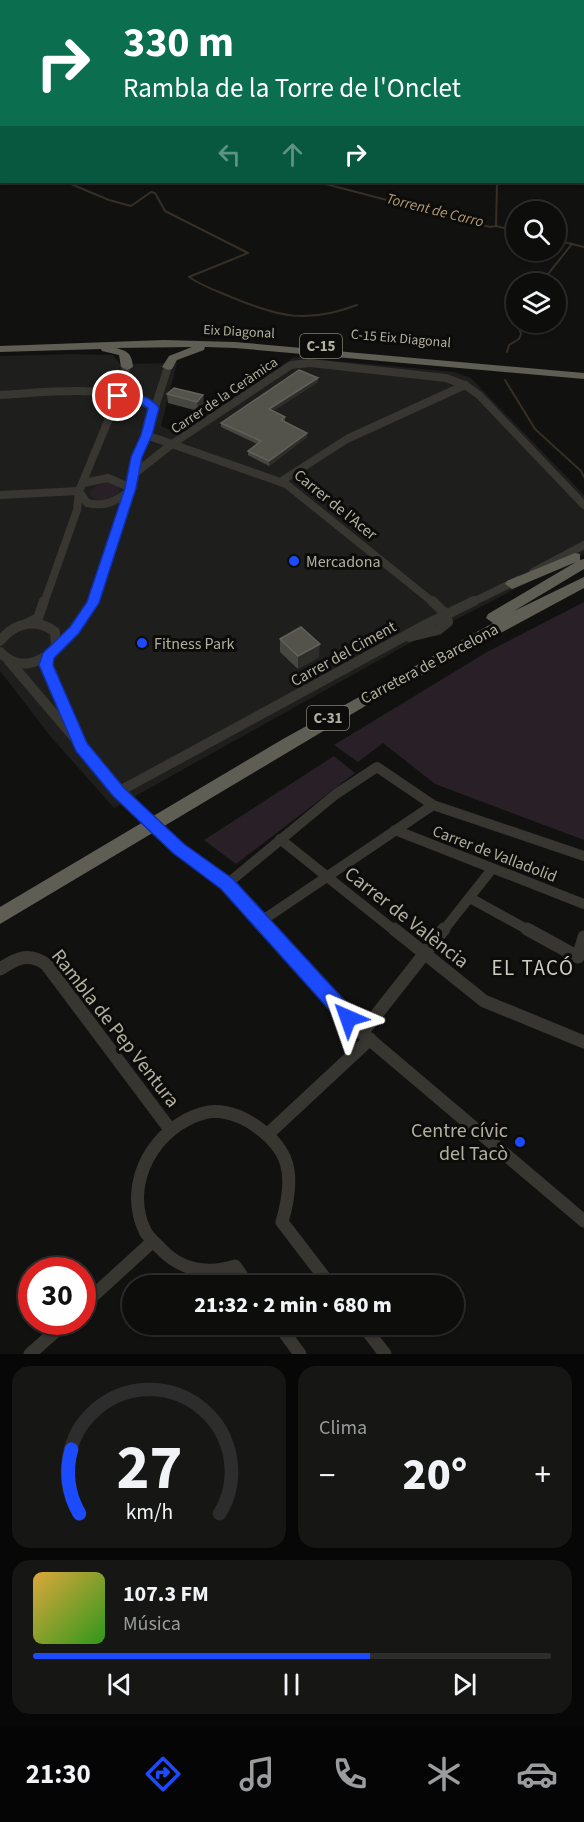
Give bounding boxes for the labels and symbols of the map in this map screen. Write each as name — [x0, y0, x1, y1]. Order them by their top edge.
water label: Torrent de Carro — [384, 188, 486, 233]
street label: Eix Diagonal — [203, 320, 276, 344]
street label: C-15 Eix Diagonal — [350, 325, 452, 353]
road number: C-15 — [300, 334, 342, 358]
street label: Carrer de la Ceràmica — [167, 353, 282, 439]
pin — [92, 370, 143, 421]
street label: Carrer de l'Acer — [289, 464, 382, 545]
place label: Mercadona — [306, 551, 381, 573]
marker: Mercadona — [287, 554, 301, 568]
street label: Carrer del Ciment — [287, 616, 401, 692]
street label: Carretera de Barcelona — [357, 618, 502, 709]
place label: Fitness Park — [154, 633, 235, 655]
marker: Fitness Park — [135, 636, 149, 650]
road number: C-31 — [307, 706, 349, 730]
street label: Carrer de Valladolid — [429, 820, 560, 888]
street label: Carrer de València — [338, 860, 475, 975]
street label: Rambla de Pep Ventura — [44, 944, 186, 1114]
district label: EL TACÓ — [492, 953, 574, 983]
position arrow — [316, 986, 380, 1050]
place label: Centre cívic del Tacò — [411, 1117, 508, 1168]
marker: Centre cívic del Tacò — [513, 1135, 527, 1149]
speed limit sign: 30 — [18, 1257, 96, 1335]

